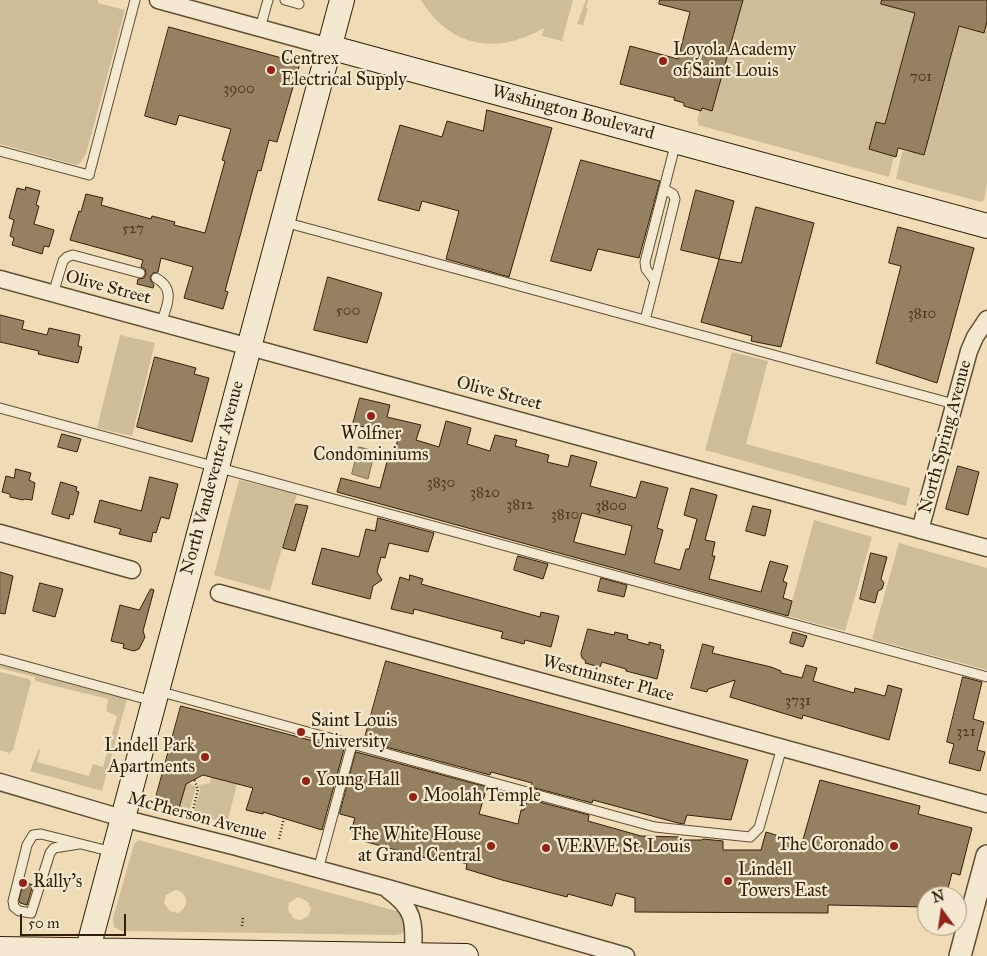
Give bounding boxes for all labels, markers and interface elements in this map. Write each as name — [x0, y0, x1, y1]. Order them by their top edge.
place label: Loyola Academy of Saint Louis — [673, 40, 796, 82]
place label: Centrex Electrical Supply — [281, 49, 407, 92]
marker: Loyola Academy of Saint Louis — [657, 55, 669, 67]
marker: Centrex Electrical Supply — [265, 64, 277, 76]
house number: 701 — [910, 68, 932, 86]
house number: 3900 — [223, 80, 255, 98]
street label: Washington Boulevard — [489, 81, 657, 145]
house number: 527 — [122, 220, 144, 238]
street label: Olive Street — [63, 266, 153, 310]
house number: 500 — [336, 302, 360, 320]
house number: 3810 — [908, 305, 936, 323]
street label: North Spring Avenue — [915, 358, 977, 516]
street label: Olive Street — [454, 372, 544, 416]
street label: North Vandeventer Avenue — [177, 379, 249, 577]
marker: Wolfner Condominiums — [365, 410, 377, 422]
place label: Wolfner Condominiums — [313, 424, 429, 466]
house number: 3830 — [427, 474, 455, 492]
house number: 3820 — [470, 484, 500, 502]
house number: 3812 — [506, 496, 534, 514]
house number: 3800 — [595, 497, 627, 515]
house number: 3810 — [551, 506, 579, 524]
street label: Westminster Place — [540, 651, 676, 707]
house number: 3731 — [785, 692, 811, 710]
place label: Saint Louis University — [311, 711, 397, 754]
house number: 321 — [956, 723, 976, 741]
marker: Saint Louis University — [295, 726, 307, 738]
place label: Lindell Park Apartments — [104, 736, 195, 779]
marker: Lindell Park Apartments — [199, 751, 211, 763]
place label: Young Hall — [316, 770, 400, 792]
marker: Young Hall — [300, 775, 312, 787]
place label: Moolah Temple — [423, 786, 541, 808]
street label: McPherson Avenue — [125, 788, 269, 846]
marker: Moolah Temple — [407, 791, 419, 803]
place label: The White House at Grand Central — [349, 825, 481, 868]
place label: The Coronado — [777, 835, 884, 857]
place label: VERVE St. Louis — [556, 837, 690, 859]
marker: The White House at Grand Central — [485, 840, 497, 852]
marker: The Coronado — [888, 840, 900, 852]
marker: VERVE St. Louis — [540, 842, 552, 854]
place label: Lindell Towers East — [738, 860, 828, 902]
place label: Rally's — [33, 872, 82, 894]
marker: Lindell Towers East — [722, 875, 734, 887]
marker: Rally's — [17, 877, 29, 889]
north arrow — [917, 886, 967, 936]
text: N — [931, 887, 946, 907]
scale bar — [22, 904, 129, 936]
text: 50 m — [28, 914, 60, 932]

